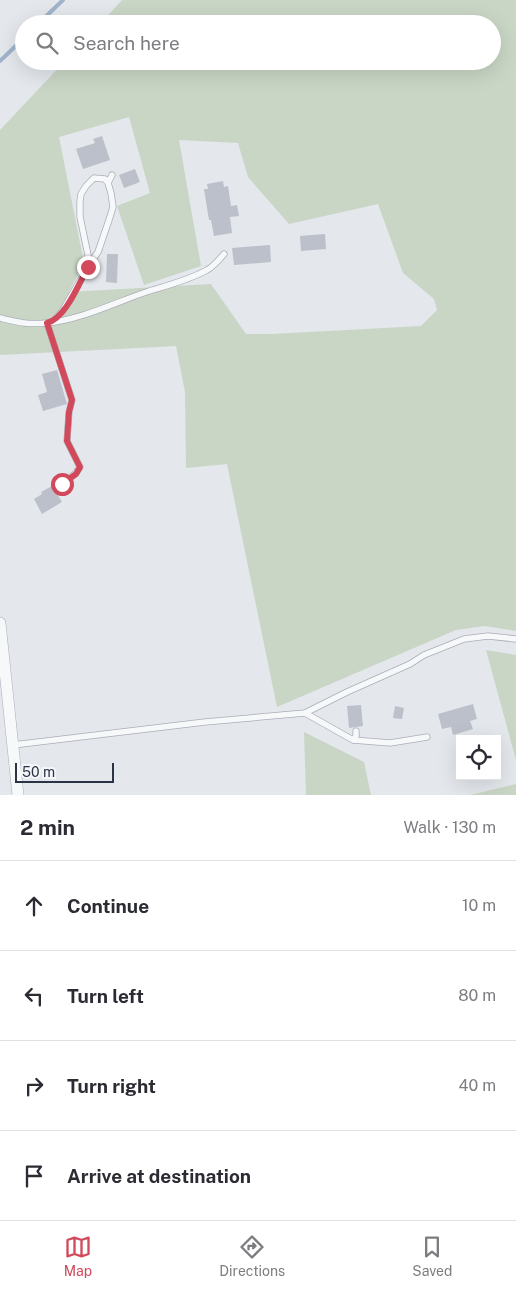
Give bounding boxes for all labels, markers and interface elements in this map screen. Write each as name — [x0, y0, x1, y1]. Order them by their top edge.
search box — [15, 15, 501, 70]
icon: search — [33, 29, 61, 57]
text: Search here — [73, 32, 180, 54]
route end — [77, 256, 100, 279]
route start — [51, 473, 74, 496]
map controls — [456, 735, 501, 780]
button: locate — [456, 735, 501, 780]
scale bar — [15, 760, 114, 783]
text: 50 m — [22, 764, 55, 780]
text: 2 min — [20, 815, 75, 840]
text: Walk · 130 m — [403, 818, 496, 837]
icon: ahead — [20, 892, 48, 920]
text: Continue — [67, 895, 149, 917]
text: 10 m — [462, 896, 496, 915]
icon: left — [20, 982, 48, 1010]
text: Turn left — [67, 985, 144, 1007]
text: 80 m — [458, 986, 496, 1005]
icon: right — [20, 1072, 48, 1100]
text: Turn right — [67, 1075, 156, 1097]
text: 40 m — [458, 1076, 496, 1095]
icon: arrive — [20, 1162, 48, 1190]
text: Arrive at destination — [67, 1165, 251, 1187]
tab: Map — [64, 1233, 92, 1279]
tab: Directions — [219, 1233, 285, 1279]
tab: Saved — [412, 1233, 452, 1279]

